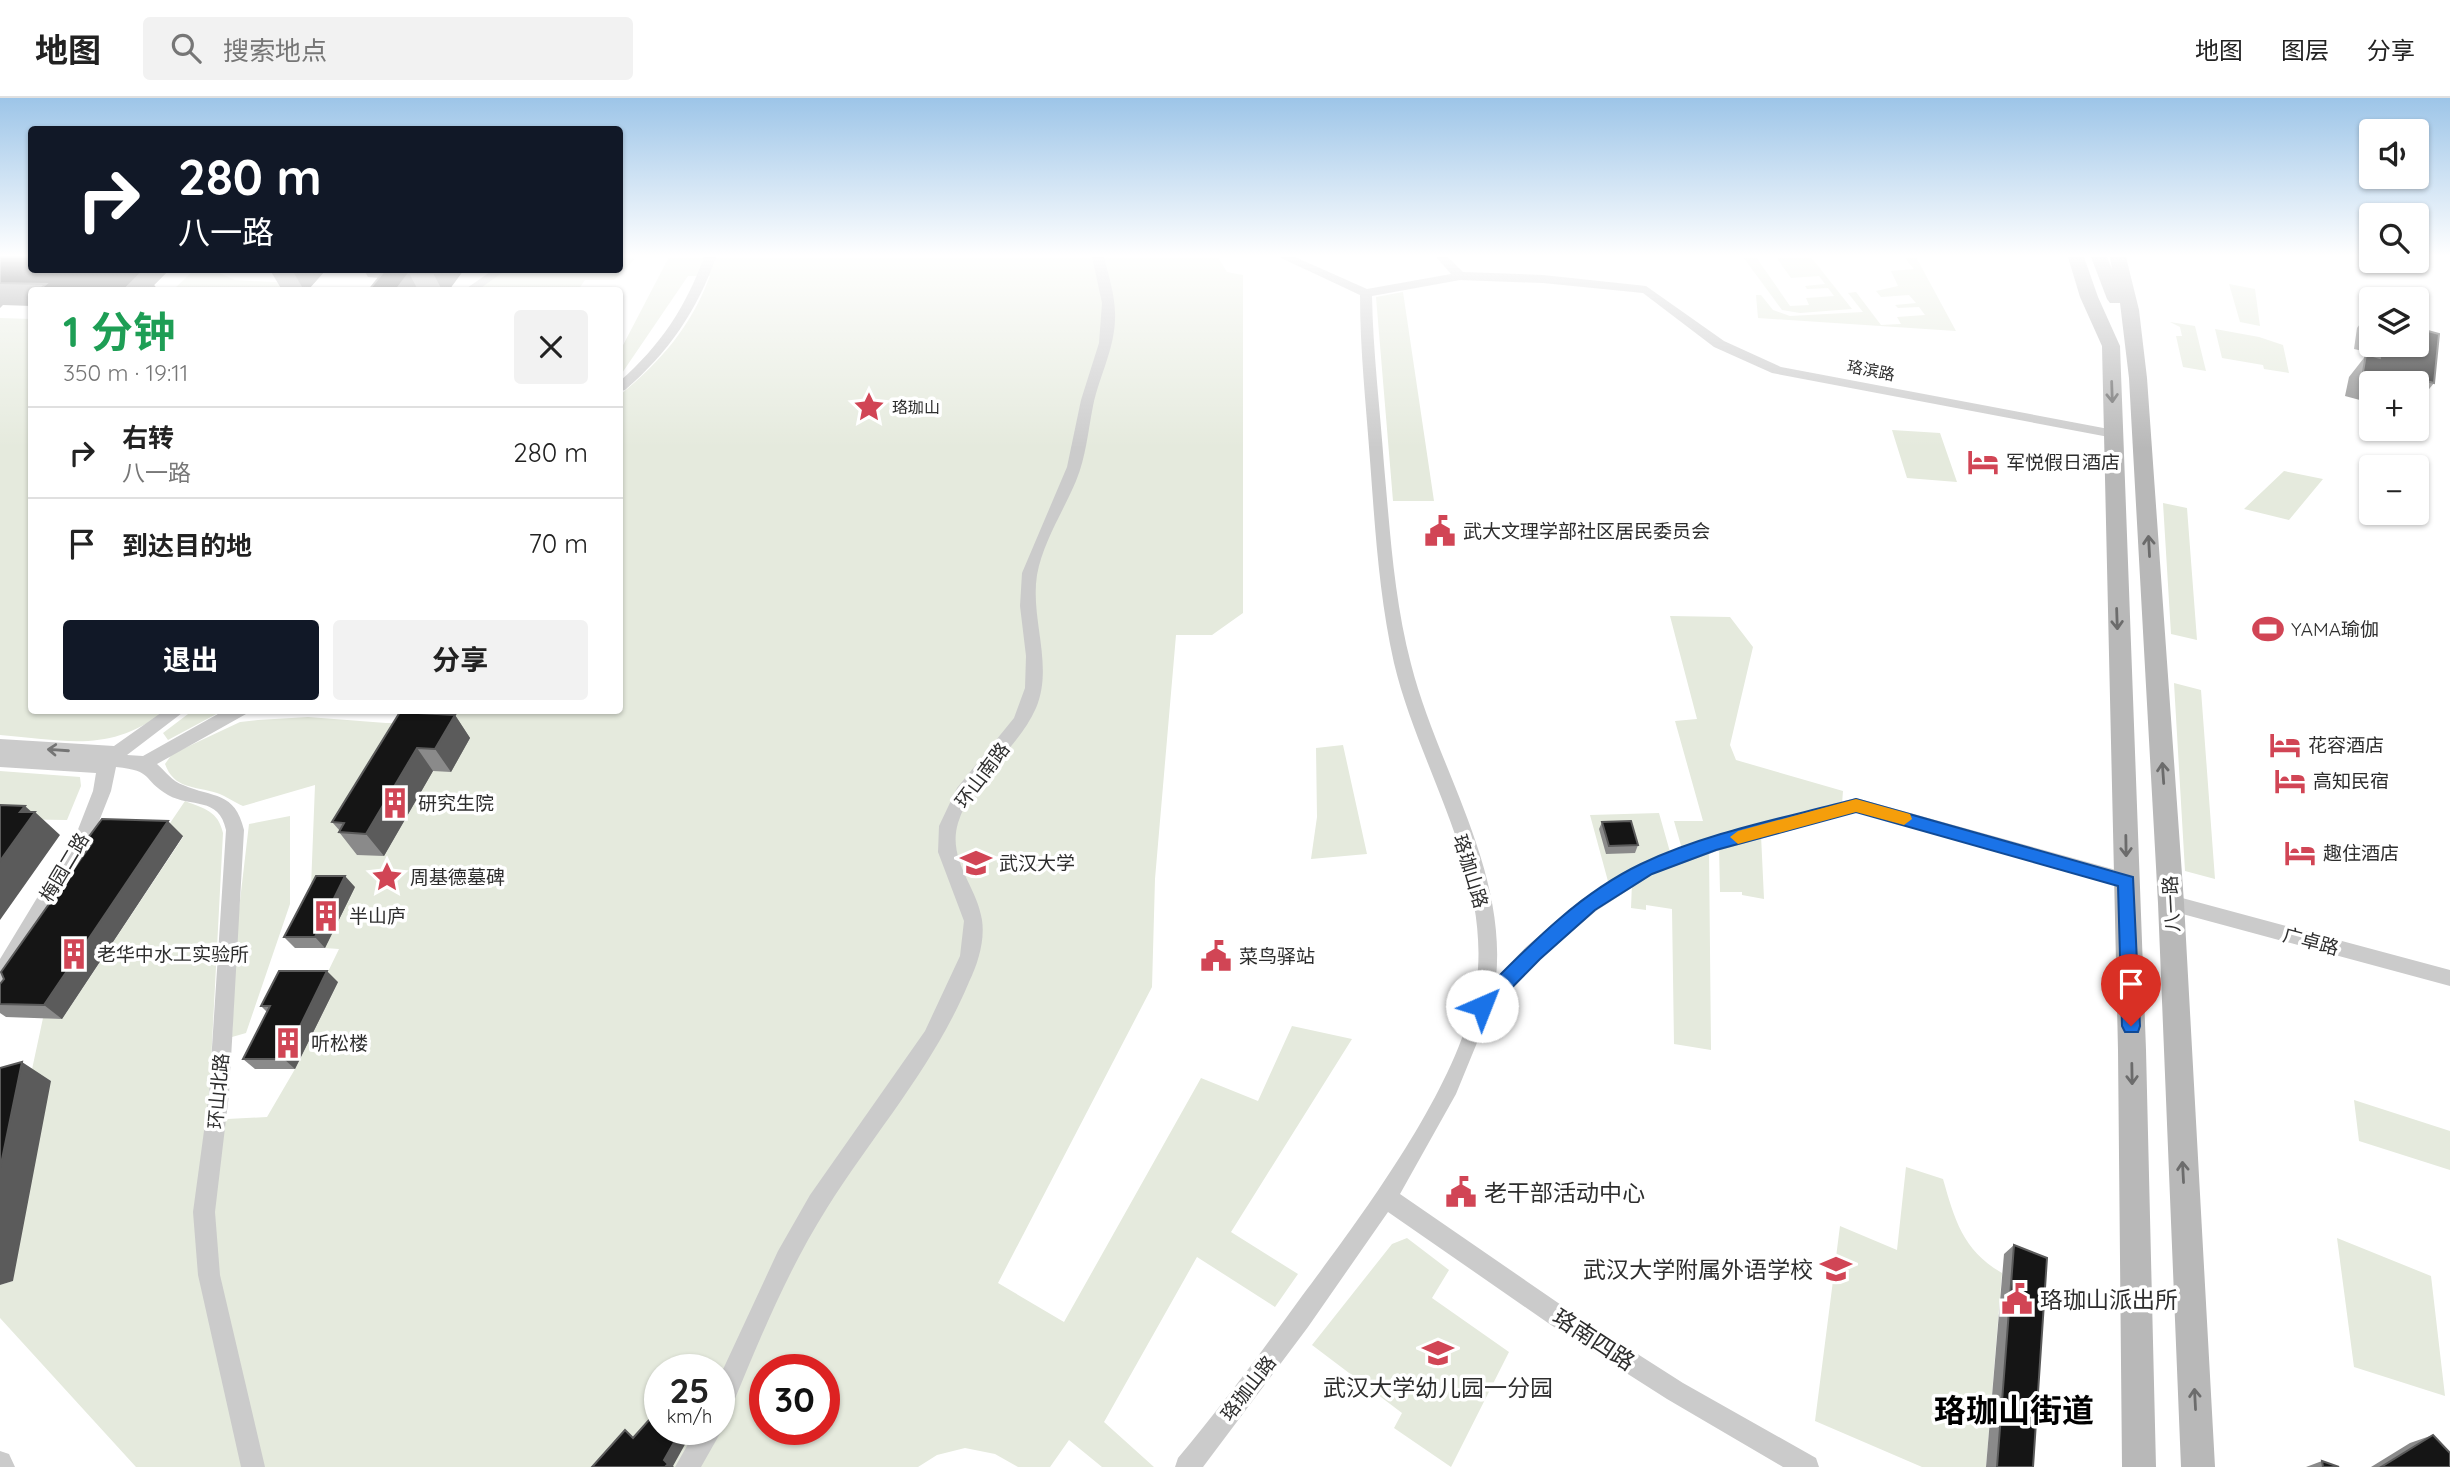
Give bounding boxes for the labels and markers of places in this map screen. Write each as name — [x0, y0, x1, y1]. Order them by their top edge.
place icon: 珞珈山 — [852, 390, 886, 424]
place label: 珞珈山 — [892, 397, 940, 417]
hotel icon: 军悦假日酒店 — [1966, 445, 2000, 479]
place label: 军悦假日酒店 — [2006, 450, 2120, 474]
public building icon: 武大文理学部社区居民委员会 — [1423, 514, 1457, 548]
place label: 武大文理学部社区居民委员会 — [1463, 519, 1710, 543]
sports icon: YAMA瑜伽 — [2251, 612, 2285, 646]
place label: YAMA瑜伽 — [2291, 617, 2379, 641]
hotel icon: 花容酒店 — [2268, 728, 2302, 762]
place label: 花容酒店 — [2308, 733, 2384, 757]
hotel icon: 高知民宿 — [2273, 764, 2307, 798]
place label: 高知民宿 — [2313, 769, 2389, 793]
building icon: 研究生院 — [378, 786, 412, 820]
place label: 研究生院 — [418, 791, 494, 815]
hotel icon: 趣住酒店 — [2283, 836, 2317, 870]
place label: 趣住酒店 — [2323, 841, 2399, 865]
school or university icon: 武汉大学 — [959, 846, 993, 880]
place label: 武汉大学 — [999, 851, 1075, 875]
place icon: 周基德墓碑 — [370, 860, 404, 894]
place label: 周基德墓碑 — [410, 865, 505, 889]
building icon: 半山庐 — [309, 899, 343, 933]
place label: 半山庐 — [349, 904, 406, 928]
building icon: 老华中水工实验所 — [57, 937, 91, 971]
public building icon: 菜鸟驿站 — [1199, 939, 1233, 973]
place label: 老华中水工实验所 — [97, 942, 249, 966]
place label: 菜鸟驿站 — [1239, 944, 1315, 968]
pin — [2101, 954, 2161, 1026]
building icon: 听松楼 — [271, 1026, 305, 1060]
place label: 听松楼 — [311, 1031, 368, 1055]
public building icon: 老干部活动中心 — [1444, 1175, 1478, 1209]
place label: 老干部活动中心 — [1484, 1178, 1645, 1207]
school or university icon: 武汉大学附属外语学校 — [1819, 1252, 1853, 1286]
place label: 武汉大学附属外语学校 — [1583, 1255, 1813, 1284]
public building icon: 珞珈山派出所 — [2000, 1282, 2034, 1316]
place label: 珞珈山派出所 — [2040, 1285, 2178, 1314]
school or university icon: 武汉大学幼儿园一分园 — [1421, 1336, 1455, 1370]
place label: 武汉大学幼儿园一分园 — [1323, 1373, 1553, 1402]

